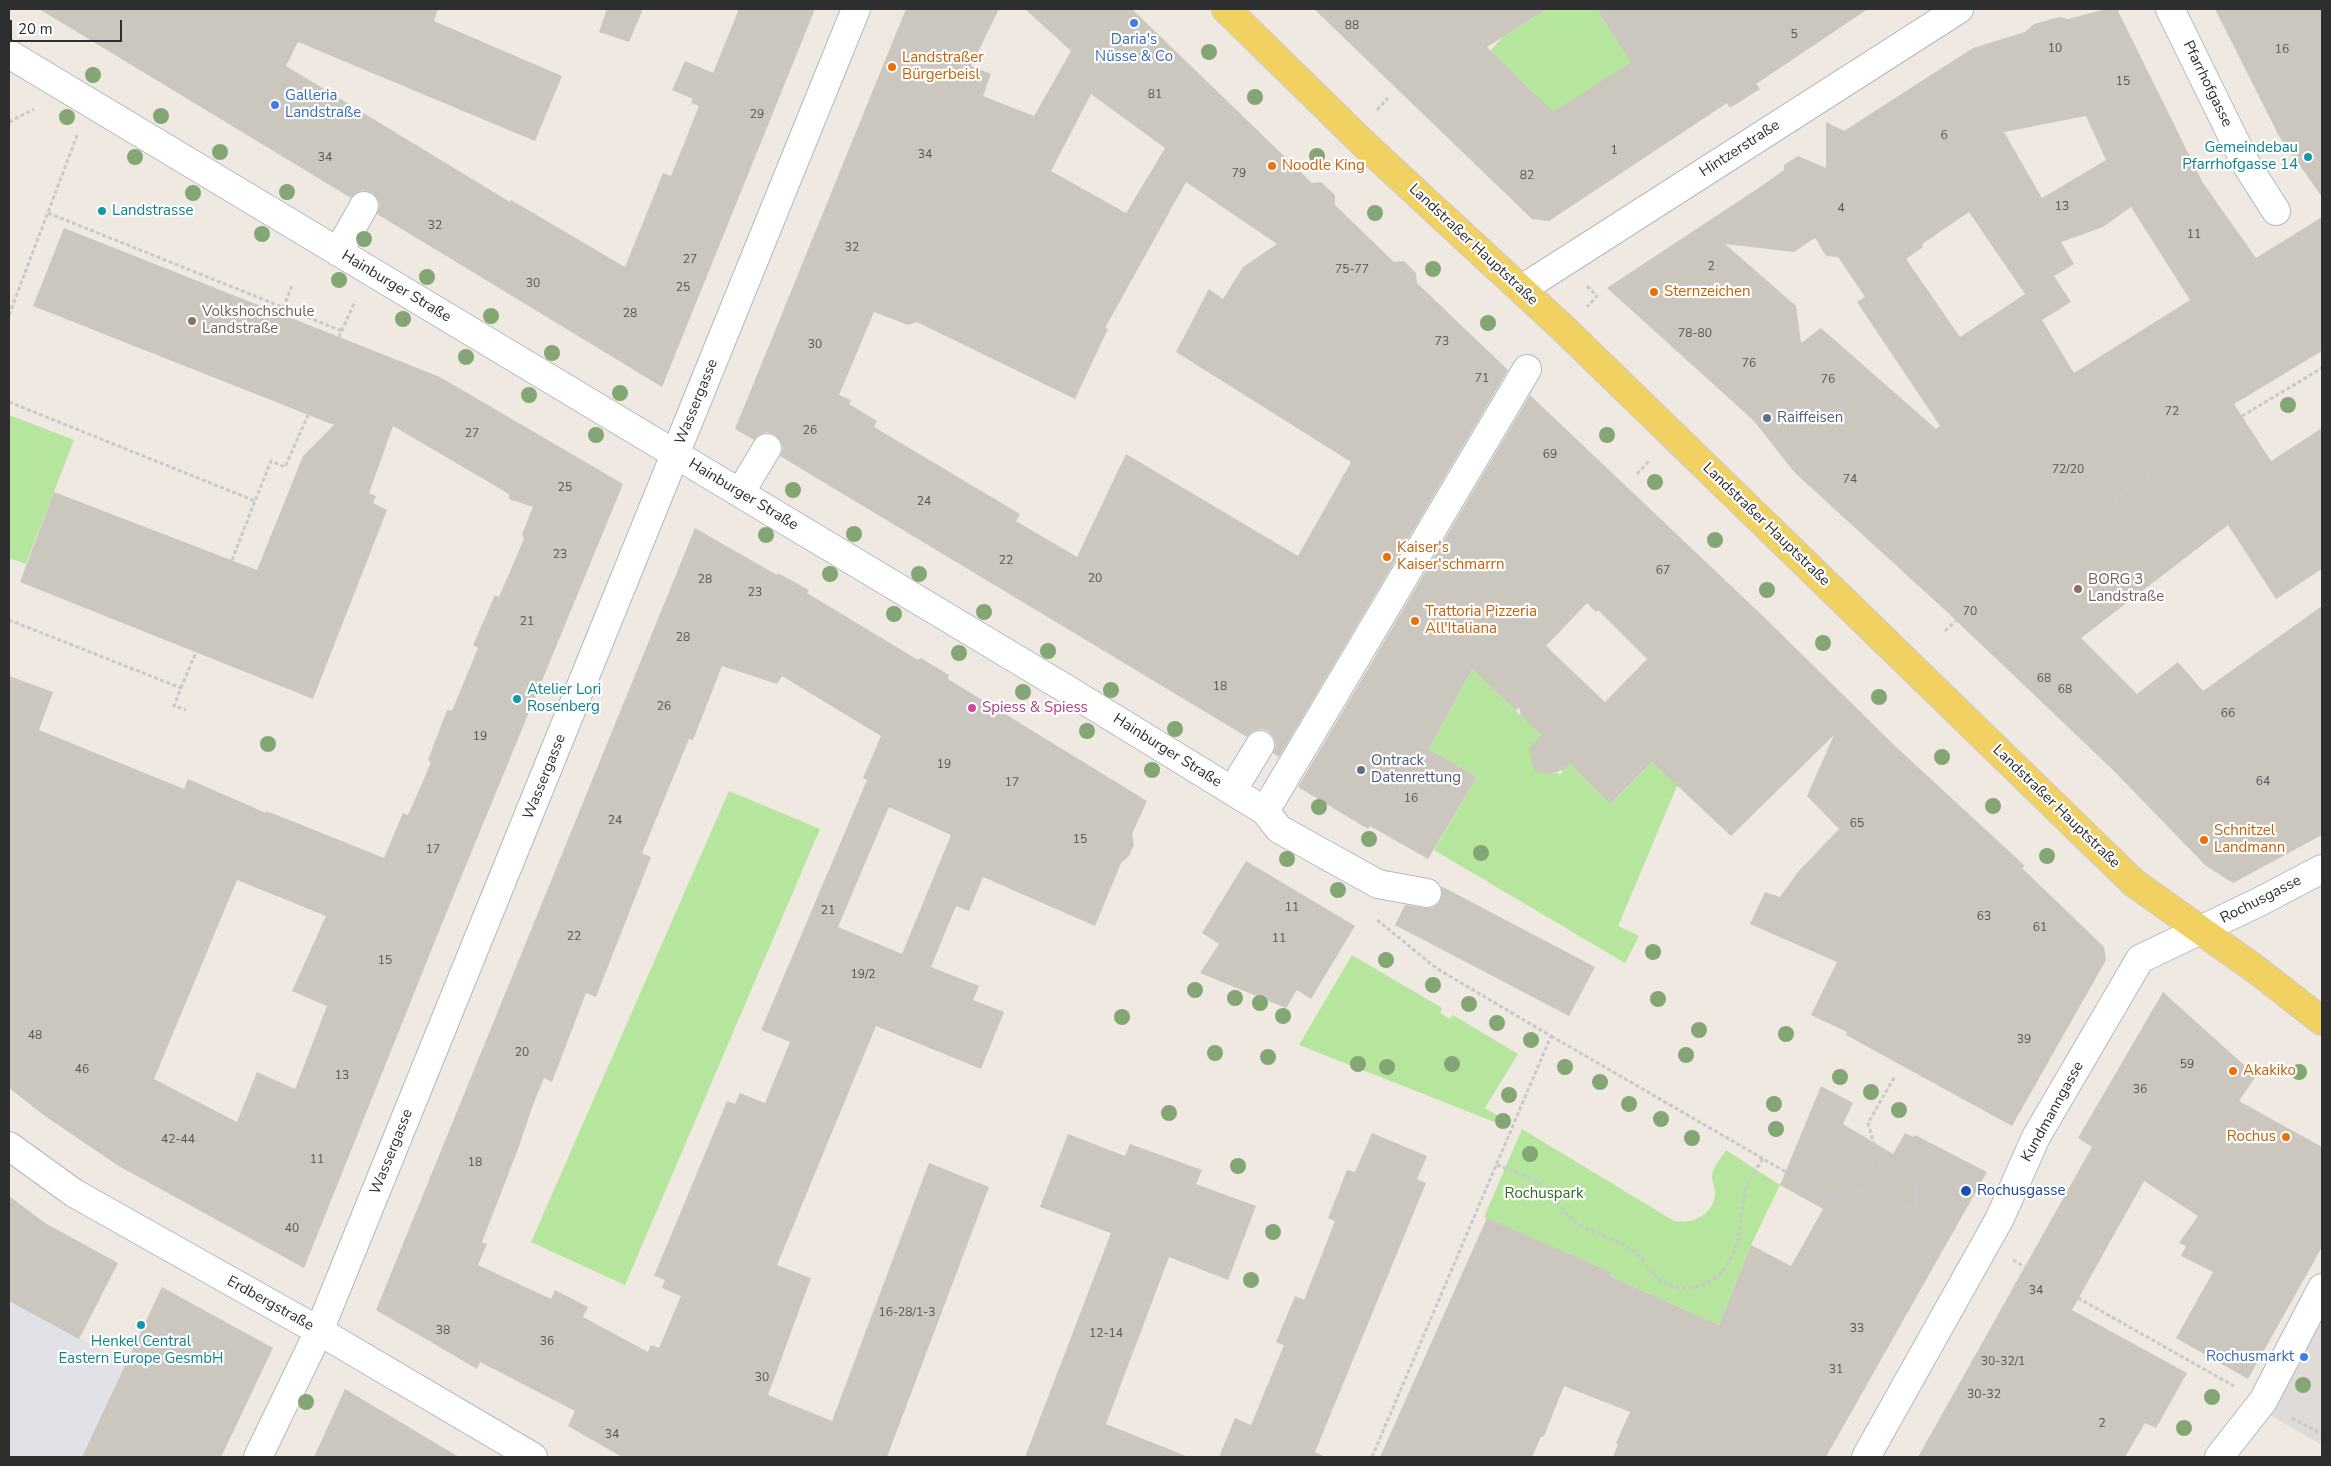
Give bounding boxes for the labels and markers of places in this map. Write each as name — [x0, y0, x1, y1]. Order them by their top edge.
marker: Daria's Nüsse & Co — [1128, 17, 1140, 29]
place label: Daria's Nüsse & Co — [1095, 31, 1173, 66]
place label: Landstraßer Bürgerbeisl — [902, 49, 984, 84]
marker: Landstraßer Bürgerbeisl — [886, 61, 898, 73]
place label: Galleria Landstraße — [285, 87, 361, 122]
marker: Galleria Landstraße — [269, 99, 281, 111]
place label: Gemeindebau Pfarrhofgasse 14 — [2182, 139, 2298, 174]
marker: Gemeindebau Pfarrhofgasse 14 — [2302, 151, 2314, 163]
place label: Noodle King — [1282, 157, 1365, 175]
marker: Noodle King — [1266, 160, 1278, 172]
place label: Landstrasse — [112, 202, 193, 220]
marker: Landstrasse — [96, 205, 108, 217]
place label: Sternzeichen — [1664, 283, 1750, 301]
marker: Sternzeichen — [1648, 286, 1660, 298]
place label: Volkshochschule Landstraße — [202, 303, 315, 338]
marker: Volkshochschule Landstraße — [186, 315, 198, 327]
place label: Raiffeisen — [1777, 409, 1843, 427]
marker: Raiffeisen — [1761, 412, 1773, 424]
place label: Kaiser's Kaiser'schmarrn — [1397, 539, 1504, 574]
marker: Kaiser's Kaiser'schmarrn — [1381, 551, 1393, 563]
place label: BORG 3 Landstraße — [2088, 571, 2164, 606]
marker: BORG 3 Landstraße — [2072, 583, 2084, 595]
place label: Trattoria Pizzeria All'Italiana — [1425, 603, 1537, 638]
marker: Trattoria Pizzeria All'Italiana — [1409, 615, 1421, 627]
place label: Atelier Lori Rosenberg — [527, 681, 601, 716]
marker: Atelier Lori Rosenberg — [511, 693, 523, 705]
place label: Spiess & Spiess — [982, 699, 1088, 717]
marker: Spiess & Spiess — [966, 702, 978, 714]
place label: Ontrack Datenrettung — [1371, 752, 1461, 787]
marker: Ontrack Datenrettung — [1355, 764, 1367, 776]
place label: Schnitzel Landmann — [2214, 822, 2285, 857]
marker: Schnitzel Landmann — [2198, 834, 2210, 846]
place label: Akakiko — [2243, 1062, 2296, 1080]
marker: Akakiko — [2227, 1065, 2239, 1077]
place label: Rochus — [2227, 1128, 2276, 1146]
marker: Rochus — [2280, 1131, 2292, 1143]
place label: Rochusgasse — [1977, 1182, 2065, 1200]
marker: Rochusgasse — [1959, 1184, 1973, 1198]
marker: Henkel Central Eastern Europe GesmbH — [135, 1319, 147, 1331]
place label: Henkel Central Eastern Europe GesmbH — [58, 1333, 224, 1368]
place label: Rochusmarkt — [2206, 1348, 2294, 1366]
marker: Rochusmarkt — [2298, 1351, 2310, 1363]

